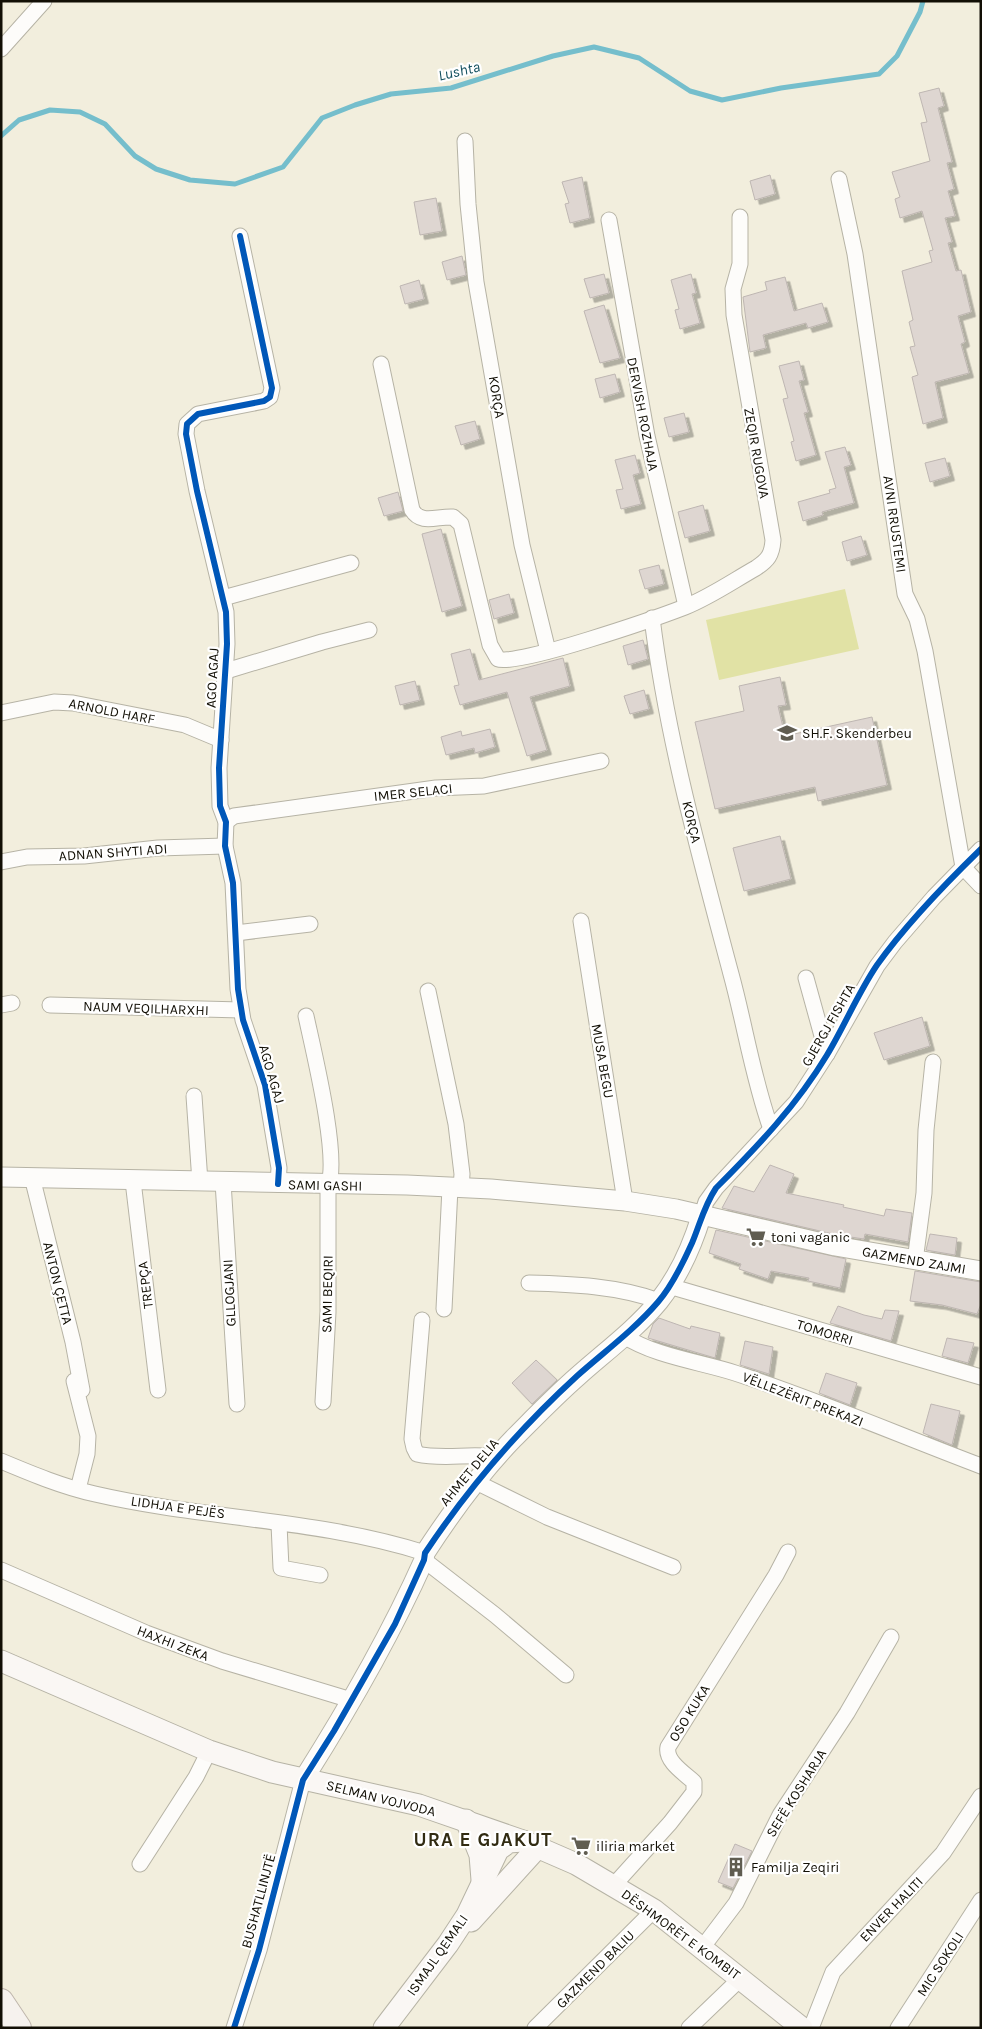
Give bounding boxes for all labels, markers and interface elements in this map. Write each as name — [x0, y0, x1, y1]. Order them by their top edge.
water label: Lushta — [436, 57, 482, 85]
street label: DERVISH ROZHAJA — [623, 356, 662, 472]
street label: KORÇA — [485, 375, 508, 420]
street label: ZEQIR RUGOVA — [740, 406, 773, 500]
street label: AVNI RRUSTEMI — [879, 474, 910, 574]
street label: AGO AGAJ — [202, 648, 223, 709]
street label: ARNOLD HARF — [67, 695, 157, 728]
school or university icon: SH.F. Skenderbeu — [776, 722, 798, 744]
place label: SH.F. Skenderbeu — [802, 725, 912, 742]
street label: IMER SELACI — [373, 780, 453, 805]
street label: KORÇA — [678, 799, 705, 845]
street label: ADNAN SHYTI ADI — [58, 840, 168, 865]
street label: GJERGJ FISHTA — [798, 981, 859, 1070]
street label: NAUM VEQILHARXHI — [83, 998, 209, 1019]
street label: MUSA BEGU — [588, 1022, 617, 1100]
street label: AGO AGAJ — [255, 1043, 288, 1105]
street label: SAMI GASHI — [288, 1176, 362, 1195]
supermarket icon: toni vaganic — [745, 1226, 767, 1248]
place label: toni vaganic — [771, 1229, 850, 1246]
street label: ANTON ÇETTA — [39, 1240, 76, 1326]
street label: GAZMEND ZAJMI — [861, 1243, 967, 1278]
street label: SAMI BEQIRI — [318, 1255, 337, 1333]
street label: GLLOGJANI — [219, 1259, 240, 1327]
street label: TREPÇA — [134, 1260, 157, 1310]
street label: TOMORRI — [795, 1316, 855, 1349]
street label: VËLLEZËRIT PREKAZI — [740, 1368, 866, 1430]
street label: AHMET DELIA — [436, 1435, 503, 1510]
street label: LIDHJA E PEJËS — [130, 1492, 226, 1523]
street label: HAXHI ZEKA — [134, 1622, 211, 1665]
street label: OSO KUKA — [665, 1682, 714, 1745]
street label: SEFË KOSHARJA — [763, 1746, 830, 1840]
street label: SELMAN VOJVODA — [324, 1777, 437, 1820]
district label: URA E GJAKUT — [414, 1829, 552, 1851]
supermarket icon: iliria market — [570, 1835, 592, 1857]
place label: iliria market — [596, 1838, 675, 1855]
street label: BUSHATLLINJTË — [238, 1852, 279, 1950]
building icon: Familja Zeqiri — [725, 1856, 747, 1878]
place label: Familja Zeqiri — [751, 1859, 839, 1876]
street label: ENVER HALITI — [856, 1873, 927, 1945]
street label: DËSHMORËT E KOMBIT — [618, 1886, 743, 1983]
street label: ISMAJL QEMALI — [403, 1911, 472, 1999]
street label: GAZMEND BALIU — [553, 1927, 638, 2012]
street label: MIC SOKOLI — [913, 1929, 967, 2000]

